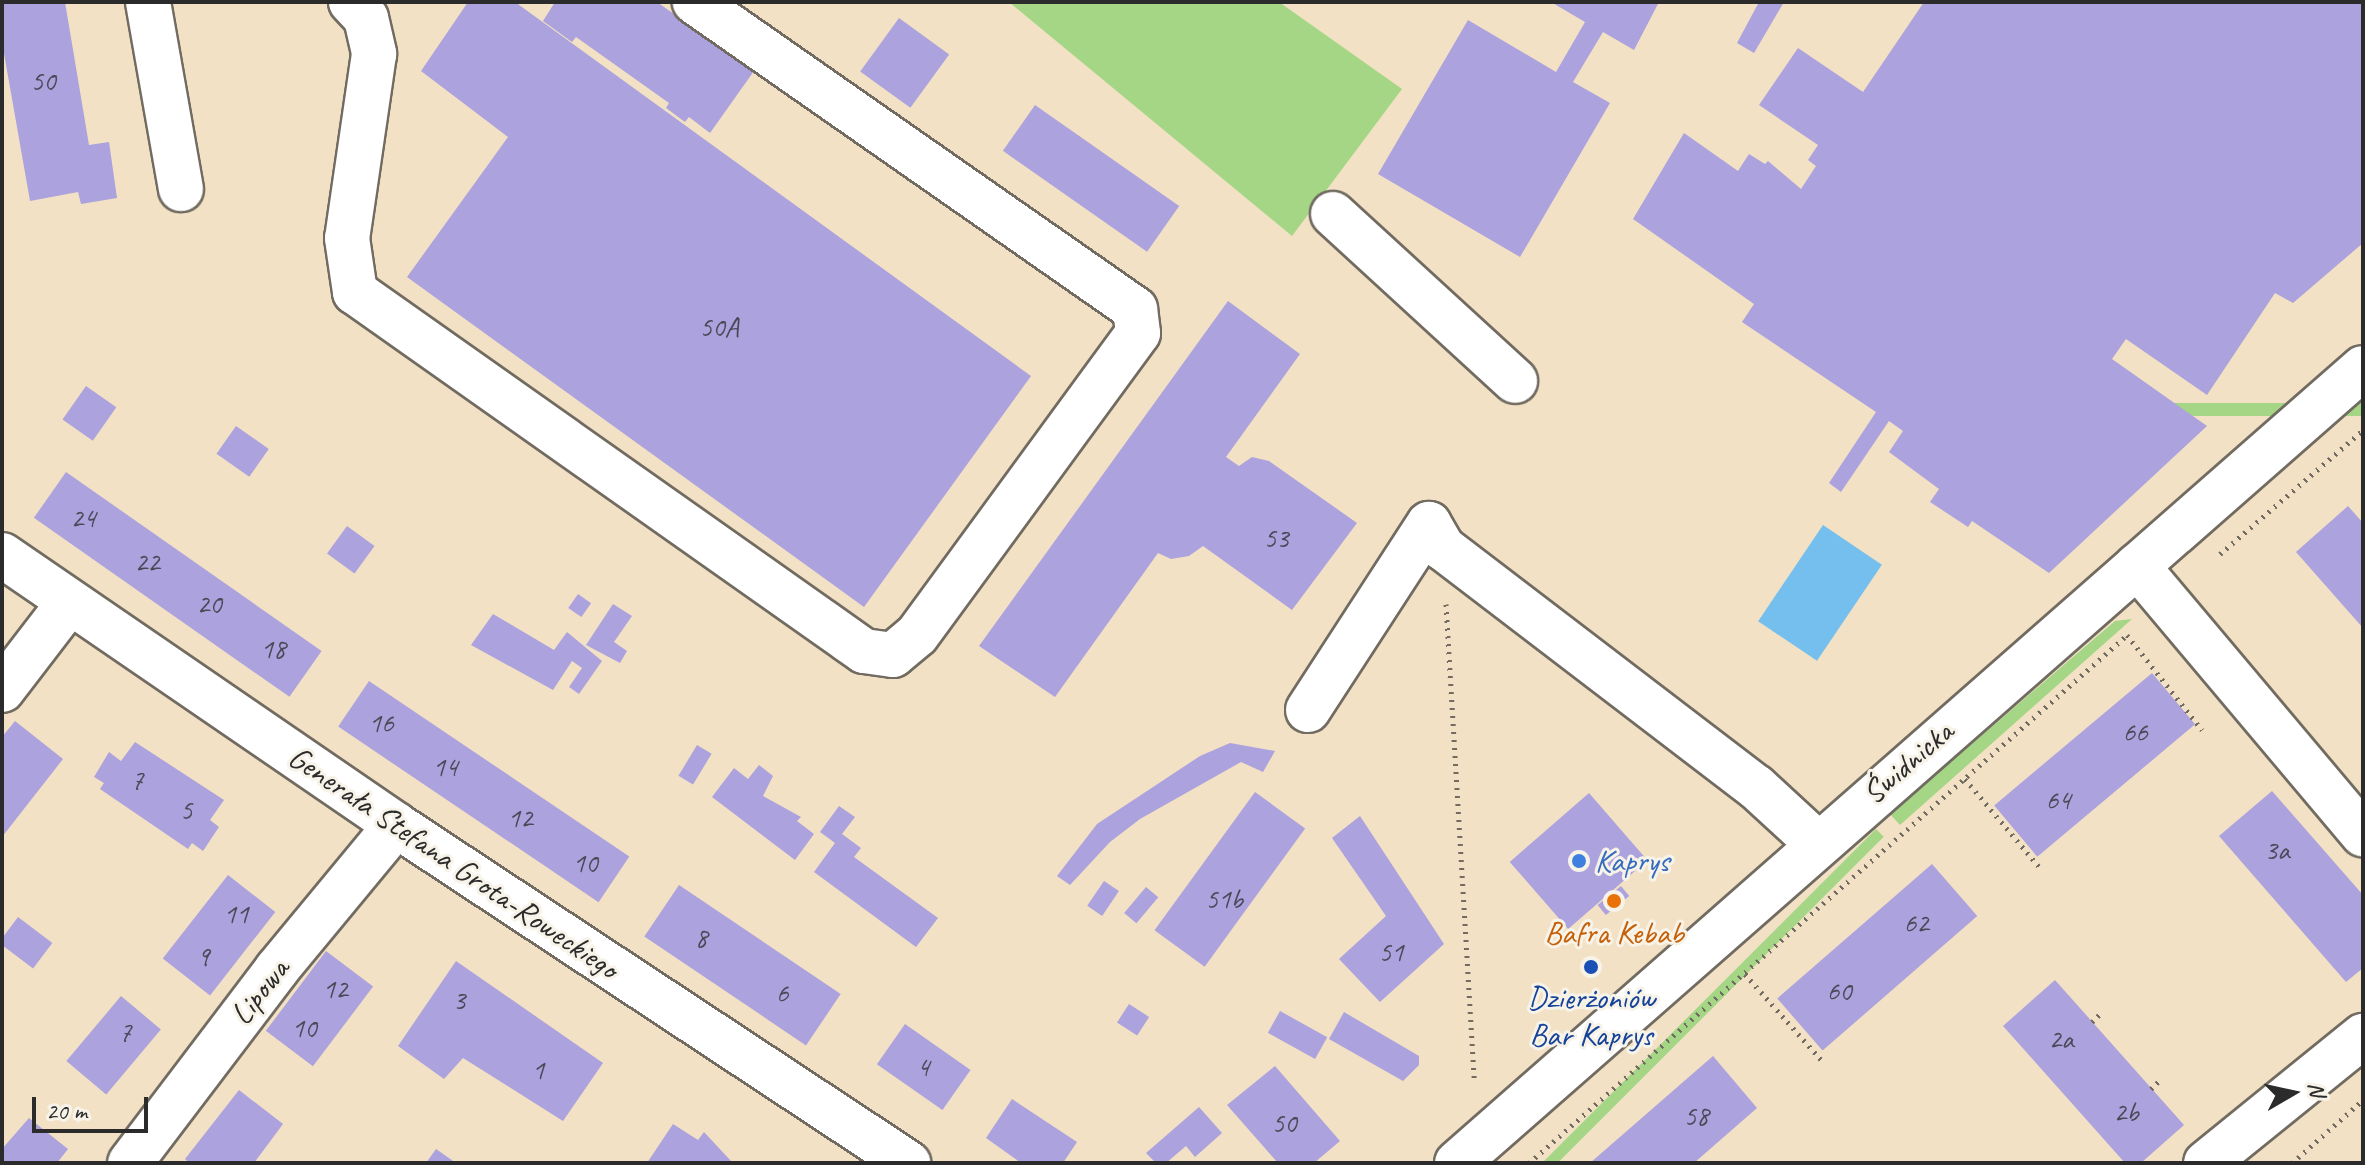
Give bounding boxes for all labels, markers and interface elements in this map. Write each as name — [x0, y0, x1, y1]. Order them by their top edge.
house number: 50 — [30, 64, 56, 98]
house number: 50A — [699, 310, 739, 344]
house number: 24 — [70, 501, 96, 535]
house number: 53 — [1263, 521, 1289, 555]
house number: 22 — [134, 545, 160, 579]
house number: 20 — [196, 587, 222, 621]
house number: 18 — [260, 632, 286, 666]
house number: 16 — [368, 706, 394, 740]
street label: Świdnicka — [1855, 713, 1961, 813]
house number: 66 — [2122, 715, 2148, 749]
street label: Generała Stefana Grota-Roweckiego — [281, 739, 625, 987]
house number: 14 — [432, 750, 458, 784]
house number: 7 — [131, 763, 143, 797]
house number: 64 — [2045, 783, 2071, 817]
house number: 5 — [180, 793, 192, 827]
house number: 12 — [507, 801, 533, 835]
house number: 3a — [2265, 833, 2289, 867]
place label: Kaprys — [1595, 842, 1669, 880]
house number: 10 — [572, 846, 598, 880]
marker: Kaprys — [1570, 852, 1588, 870]
house number: 51b — [1205, 882, 1243, 916]
marker: Bafra Kebab — [1605, 892, 1623, 910]
house number: 11 — [223, 897, 249, 931]
house number: 62 — [1903, 906, 1929, 940]
place label: Bafra Kebab — [1545, 914, 1683, 952]
house number: 8 — [695, 921, 707, 955]
house number: 51 — [1378, 935, 1404, 969]
house number: 9 — [197, 940, 209, 974]
street label: Lipowa — [222, 951, 298, 1033]
marker: Dzierżoniów Bar Kaprys — [1582, 958, 1600, 976]
house number: 12 — [322, 972, 348, 1006]
house number: 60 — [1826, 974, 1852, 1008]
house number: 6 — [776, 976, 788, 1010]
place label: Dzierżoniów Bar Kaprys — [1527, 980, 1655, 1055]
house number: 3 — [453, 983, 465, 1017]
house number: 10 — [291, 1011, 317, 1045]
house number: 7 — [119, 1015, 131, 1049]
house number: 2a — [2049, 1022, 2073, 1056]
house number: 4 — [917, 1050, 929, 1084]
house number: 1 — [532, 1053, 544, 1087]
north arrow — [2253, 1053, 2333, 1133]
text: N — [2302, 1080, 2332, 1098]
scale bar — [36, 1081, 152, 1131]
house number: 2b — [2114, 1095, 2138, 1129]
text: 20 m — [46, 1096, 87, 1126]
house number: 58 — [1683, 1099, 1709, 1133]
house number: 50 — [1271, 1106, 1297, 1140]

